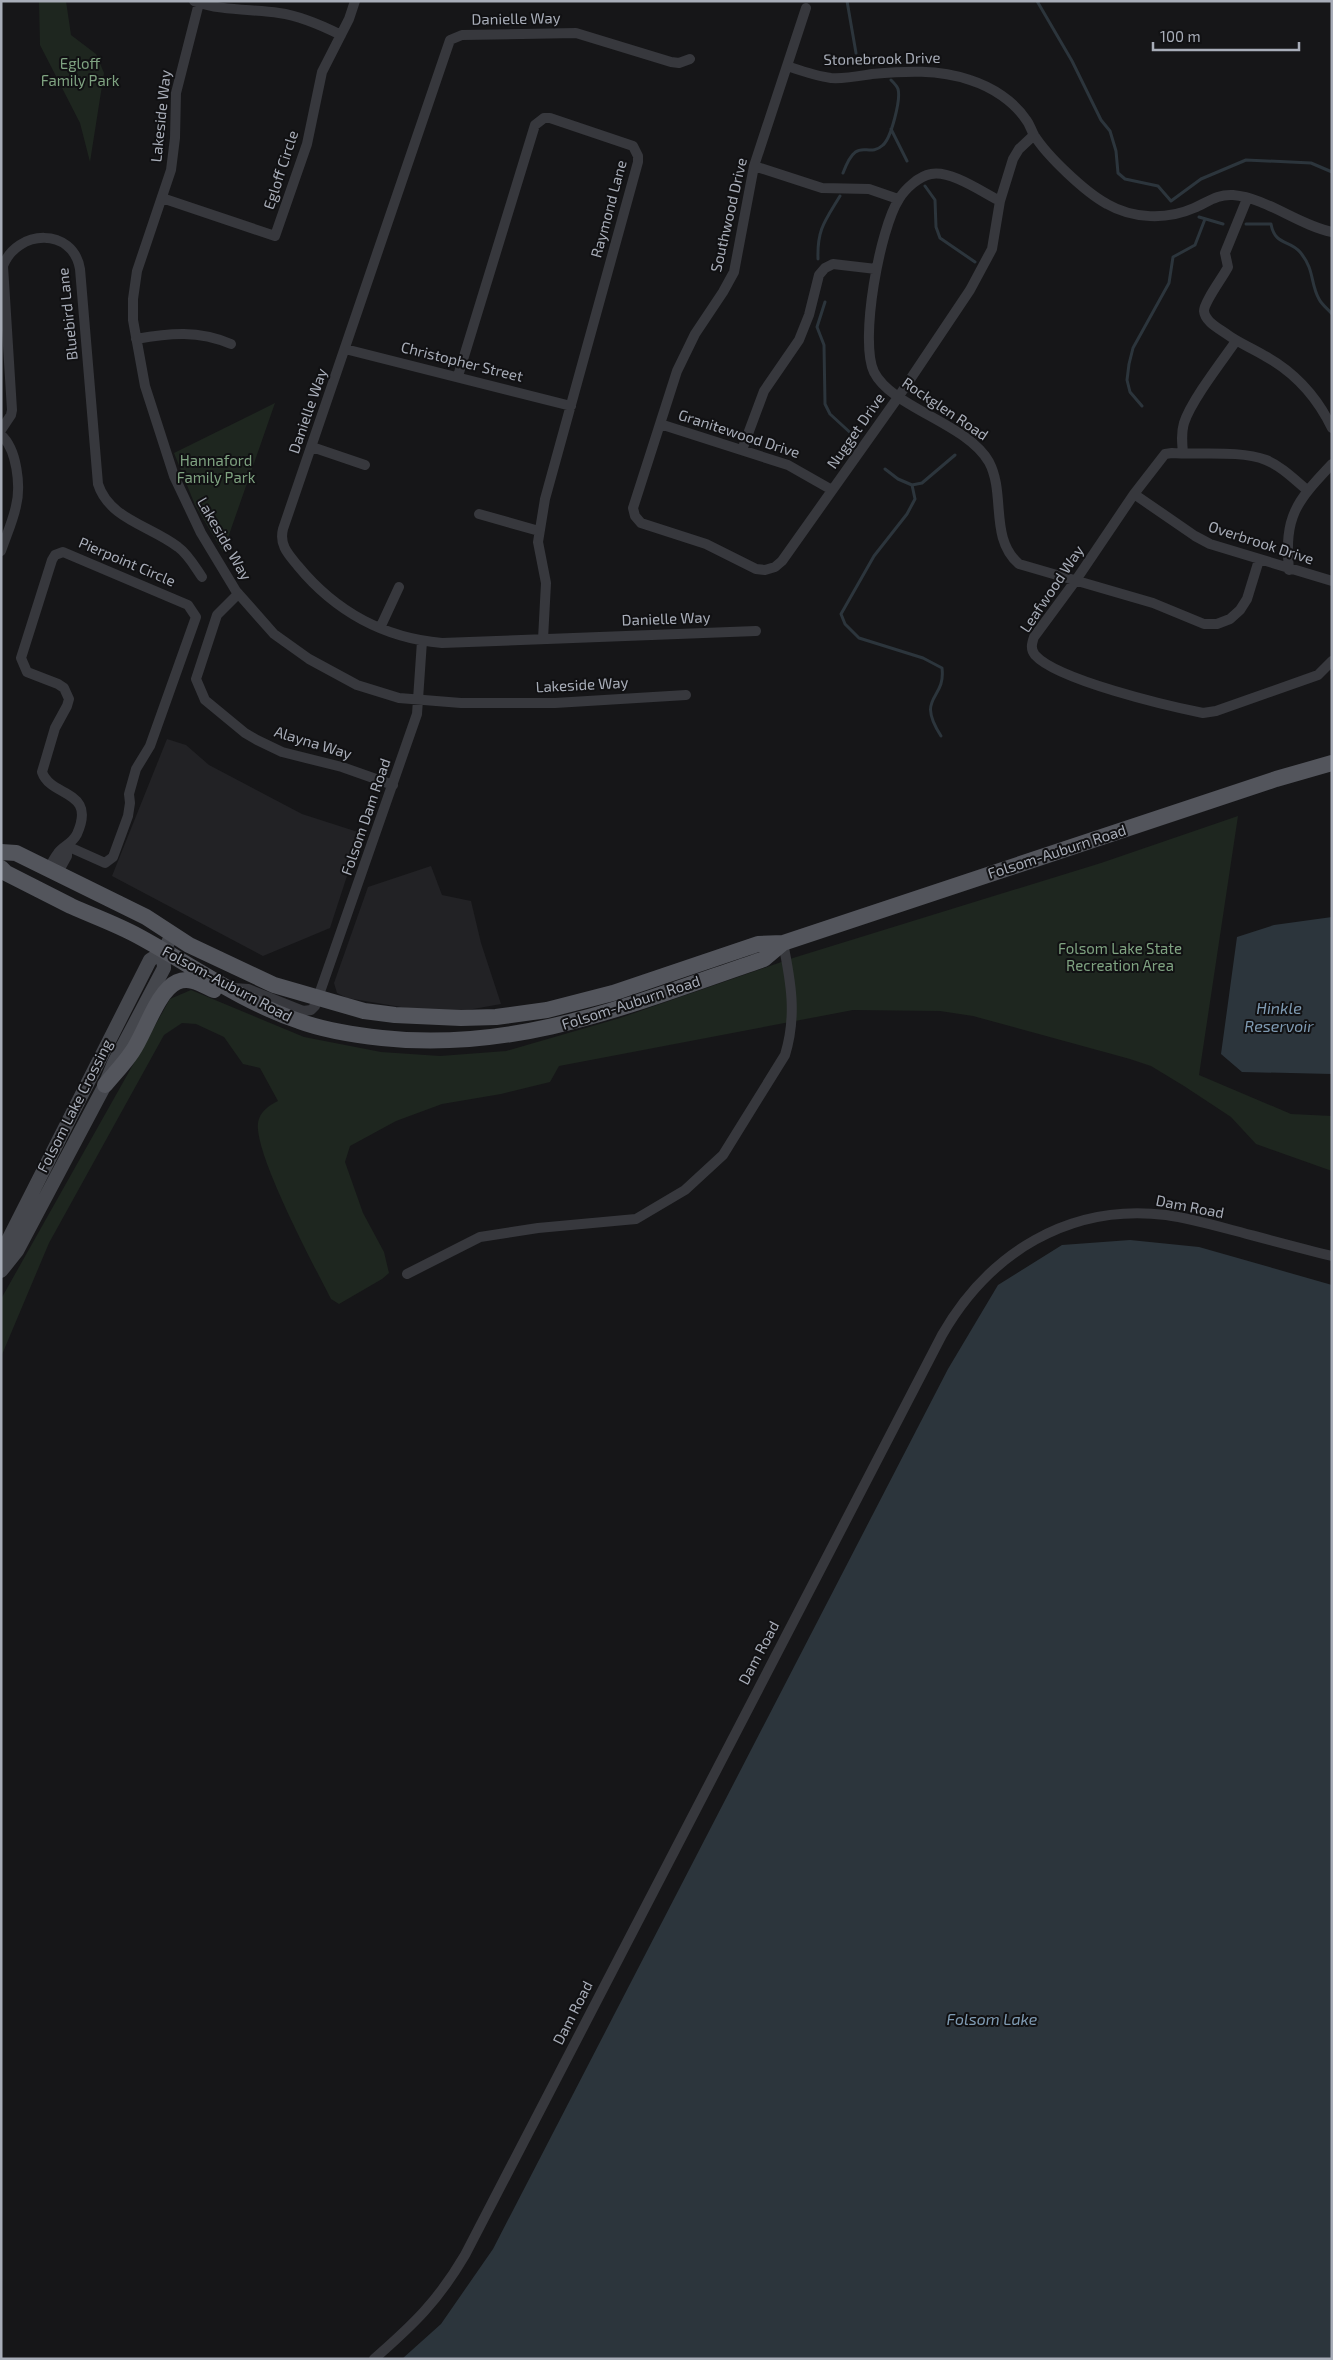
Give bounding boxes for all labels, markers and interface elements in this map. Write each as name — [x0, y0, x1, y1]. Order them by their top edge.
street label: Danielle Way — [471, 8, 561, 28]
scale bar — [1153, 20, 1299, 52]
text: 100 m — [1160, 27, 1201, 45]
street label: Stonebrook Drive — [823, 48, 941, 68]
park label: Egloff Family Park — [41, 54, 120, 89]
street label: Lakeside Way — [146, 69, 174, 163]
street label: Egloff Circle — [259, 128, 301, 211]
street label: Southwood Drive — [706, 156, 750, 274]
street label: Raymond Lane — [586, 158, 630, 260]
street label: Bluebird Lane — [53, 267, 81, 361]
street label: Christopher Street — [399, 337, 525, 385]
street label: Danielle Way — [284, 366, 330, 456]
street label: Rockglen Road — [899, 373, 992, 444]
street label: Nugget Drive — [822, 389, 888, 472]
street label: Granitewood Drive — [676, 405, 802, 461]
park label: Hannaford Family Park — [177, 451, 256, 486]
street label: Lakeside Way — [194, 494, 256, 583]
street label: Overbrook Drive — [1206, 517, 1316, 568]
street label: Pierpoint Circle — [76, 533, 178, 590]
street label: Leafwood Way — [1015, 541, 1087, 635]
street label: Danielle Way — [621, 607, 711, 629]
street label: Lakeside Way — [535, 673, 629, 695]
street label: Alayna Way — [272, 722, 354, 762]
street label: Folsom Dam Road — [337, 756, 394, 878]
street label: Folsom-Auburn Road — [985, 820, 1128, 882]
park label: Folsom Lake State Recreation Area — [1058, 939, 1182, 974]
street label: Folsom-Auburn Road — [159, 941, 295, 1025]
street label: Folsom-Auburn Road — [559, 971, 702, 1033]
water label: Hinkle Reservoir — [1244, 998, 1314, 1035]
street label: Folsom Lake Crossing — [33, 1035, 116, 1175]
street label: Dam Road — [1154, 1191, 1226, 1221]
street label: Dam Road — [734, 1618, 782, 1687]
street label: Dam Road — [548, 1978, 596, 2047]
water label: Folsom Lake — [947, 2009, 1038, 2028]

